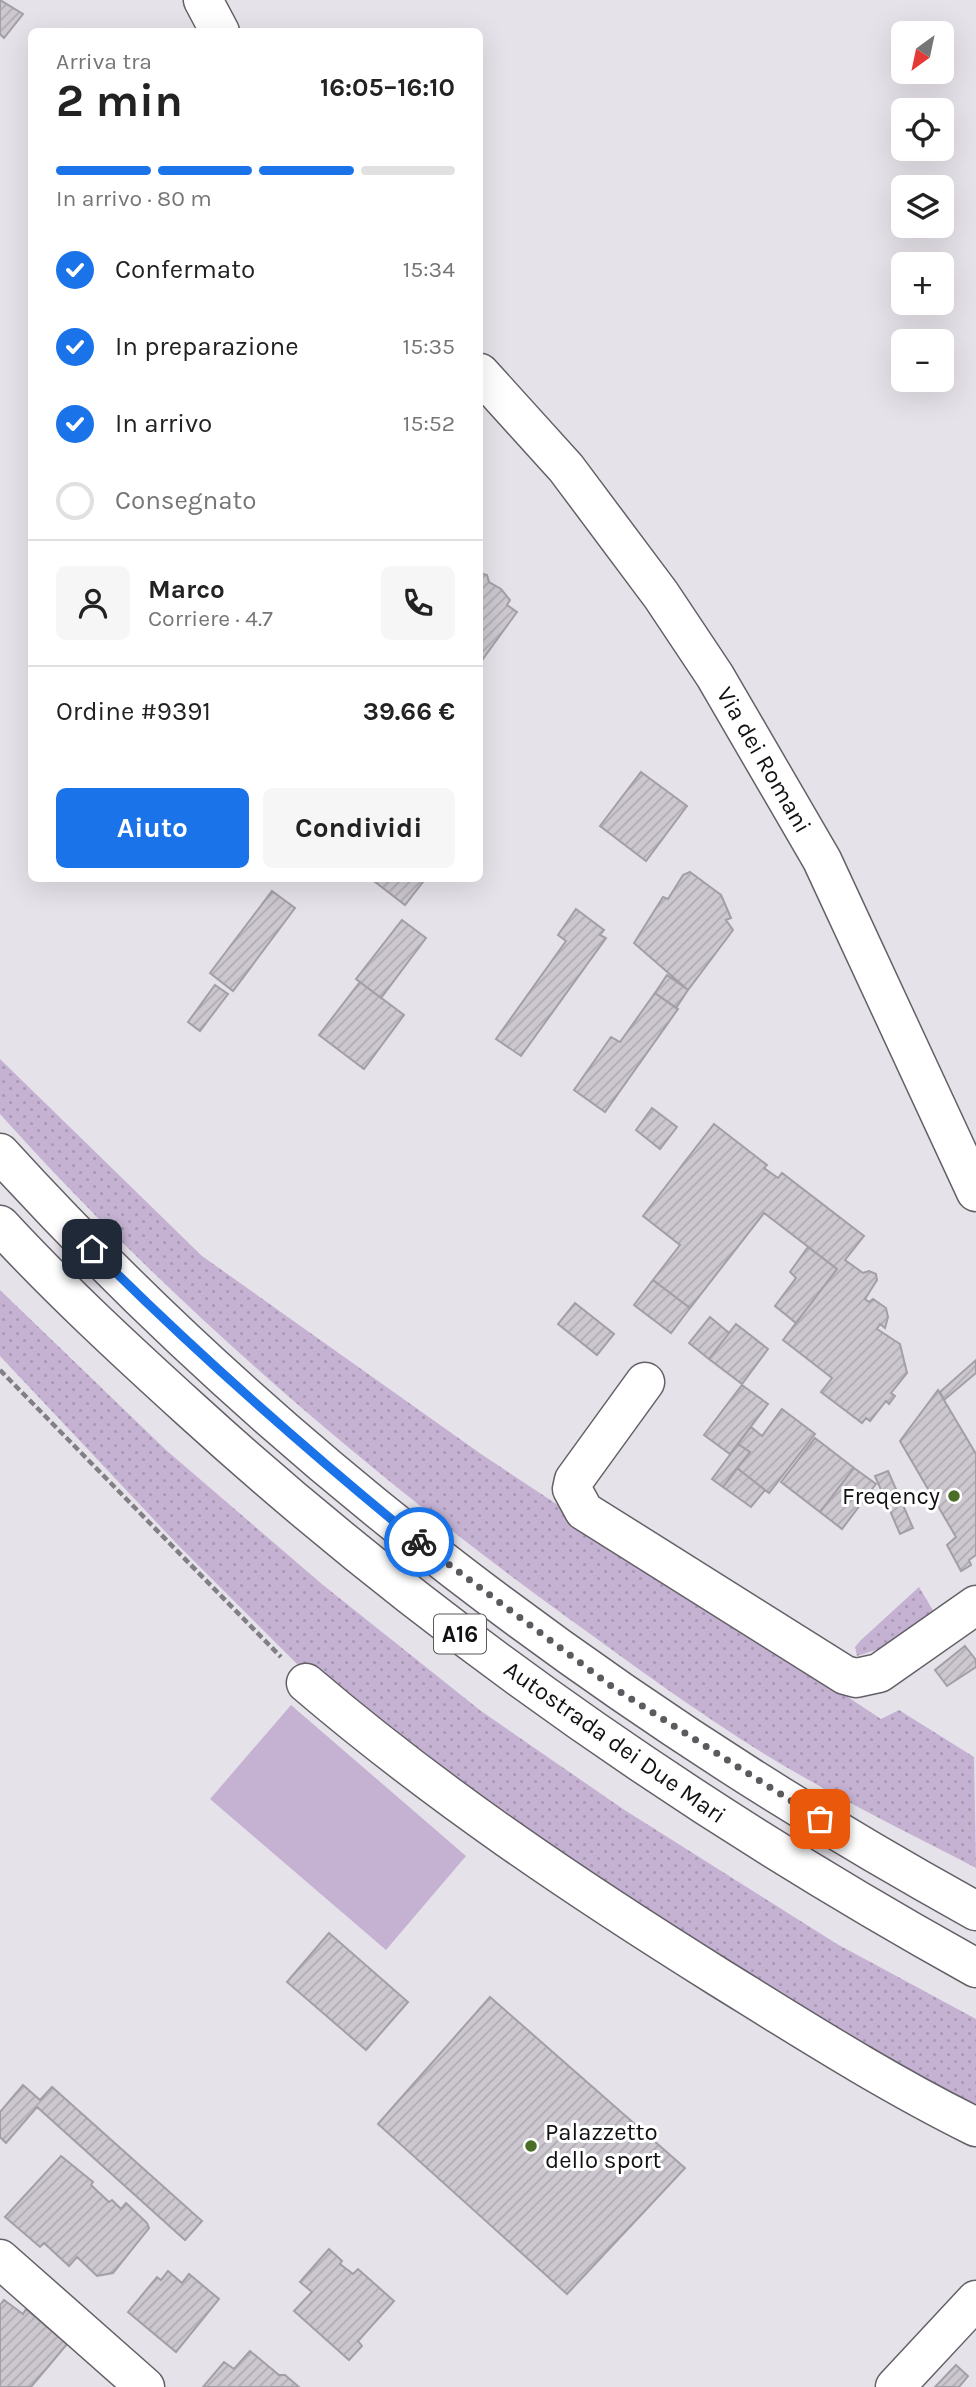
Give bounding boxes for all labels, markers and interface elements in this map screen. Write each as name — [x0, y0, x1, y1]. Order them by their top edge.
north arrow — [891, 21, 954, 84]
map controls — [891, 21, 954, 392]
text: Arriva tra — [56, 48, 152, 75]
text: 16:05–16:10 — [320, 72, 455, 103]
text: 2 min — [56, 74, 183, 128]
button: locate — [891, 98, 954, 161]
button: layers — [891, 175, 954, 238]
text: In arrivo · 80 m — [56, 185, 212, 212]
icon: check — [56, 251, 94, 289]
button: + — [891, 252, 954, 315]
text: Confermato — [115, 254, 255, 285]
text: 15:34 — [403, 256, 455, 283]
icon: check — [56, 328, 94, 366]
button: − — [891, 329, 954, 392]
text: In preparazione — [115, 331, 299, 362]
text: 15:35 — [403, 333, 455, 360]
icon: check — [56, 405, 94, 443]
text: In arrivo — [115, 408, 212, 439]
text: 15:52 — [403, 410, 455, 437]
text: Consegnato — [115, 485, 257, 516]
button: person — [56, 566, 130, 640]
button: phone — [381, 566, 455, 640]
text: Marco — [148, 574, 225, 605]
text: Corriere · 4.7 — [148, 605, 273, 632]
street label: Via dei Romani — [711, 682, 817, 838]
text: Ordine #9391 — [56, 696, 211, 727]
text: 39.66 € — [363, 696, 455, 727]
button: Aiuto — [56, 788, 249, 868]
button: Condividi — [263, 788, 455, 868]
pin — [62, 1219, 122, 1279]
icon: home — [73, 1230, 111, 1268]
place label: Freqency — [842, 1482, 940, 1510]
marker: Freqency — [946, 1488, 962, 1504]
courier — [384, 1507, 454, 1577]
icon: bike — [400, 1523, 438, 1561]
road number: A16 — [434, 1614, 486, 1653]
street label: Autostrada dei Due Mari — [499, 1655, 731, 1829]
pin — [790, 1789, 850, 1849]
icon: bag — [801, 1800, 839, 1838]
place label: Palazzetto dello sport — [545, 2118, 661, 2174]
marker: Palazzetto dello sport — [523, 2138, 539, 2154]

